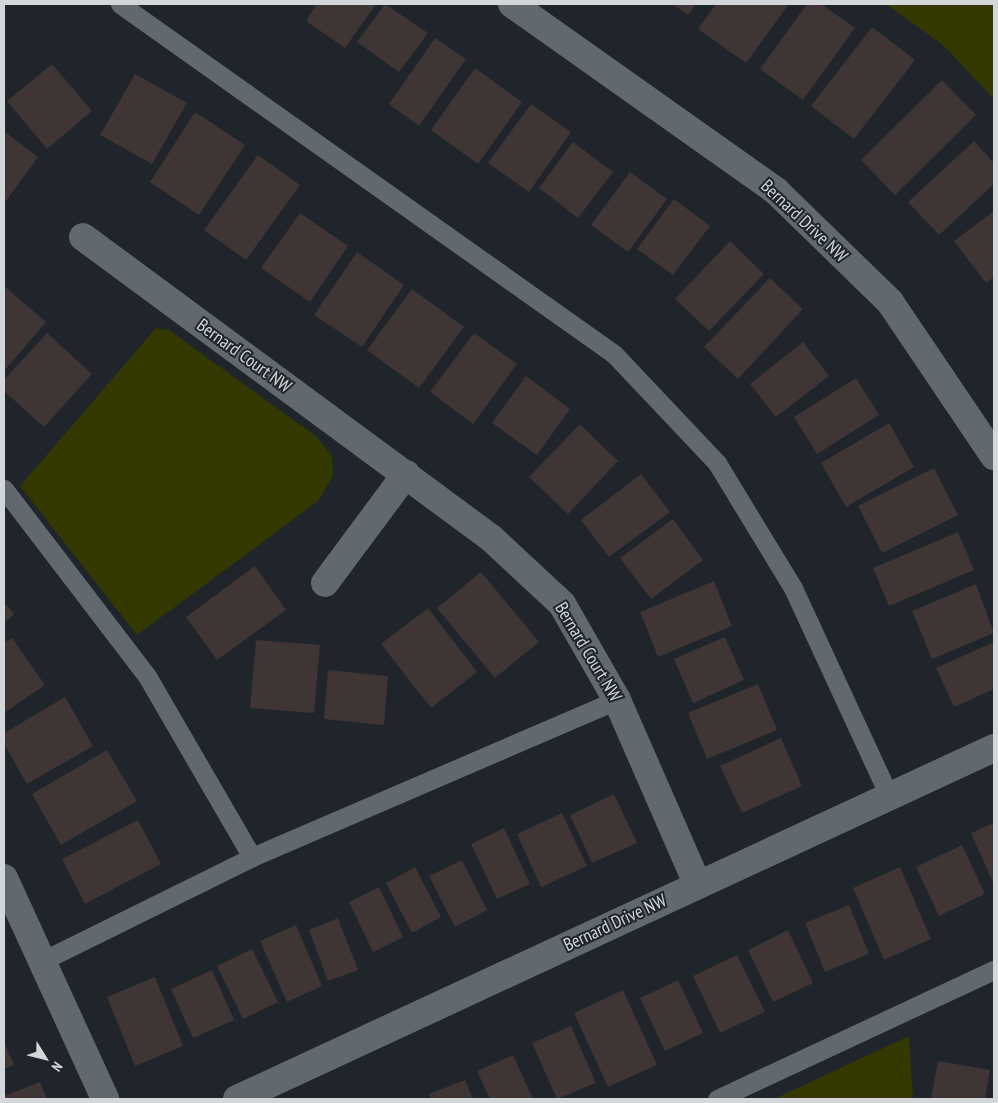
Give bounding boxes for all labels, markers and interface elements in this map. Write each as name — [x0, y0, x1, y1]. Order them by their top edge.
street label: Bernard Drive NW — [756, 175, 852, 267]
street label: Bernard Court NW — [192, 314, 296, 398]
street label: Bernard Court NW — [550, 599, 626, 705]
street label: Bernard Drive NW — [560, 890, 670, 956]
north arrow — [20, 1033, 70, 1083]
text: N — [48, 1058, 67, 1075]

